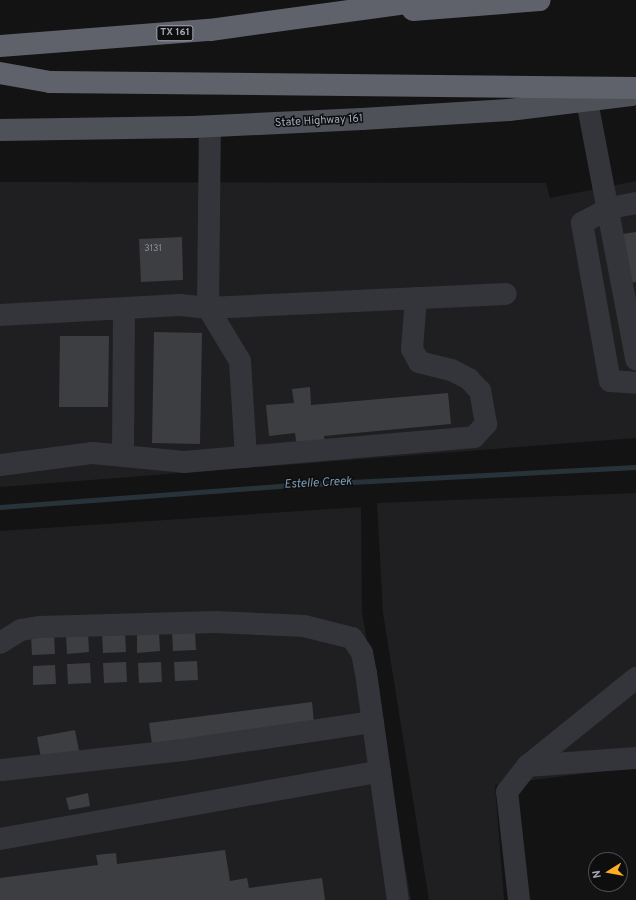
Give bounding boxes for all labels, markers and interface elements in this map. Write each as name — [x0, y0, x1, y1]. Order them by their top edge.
road number: TX 161 — [156, 25, 194, 41]
street label: State Highway 161 — [275, 112, 363, 130]
house number: 3131 — [144, 244, 162, 254]
water label: Estelle Creek — [284, 475, 352, 493]
north arrow — [588, 852, 628, 892]
text: N — [590, 869, 605, 879]

